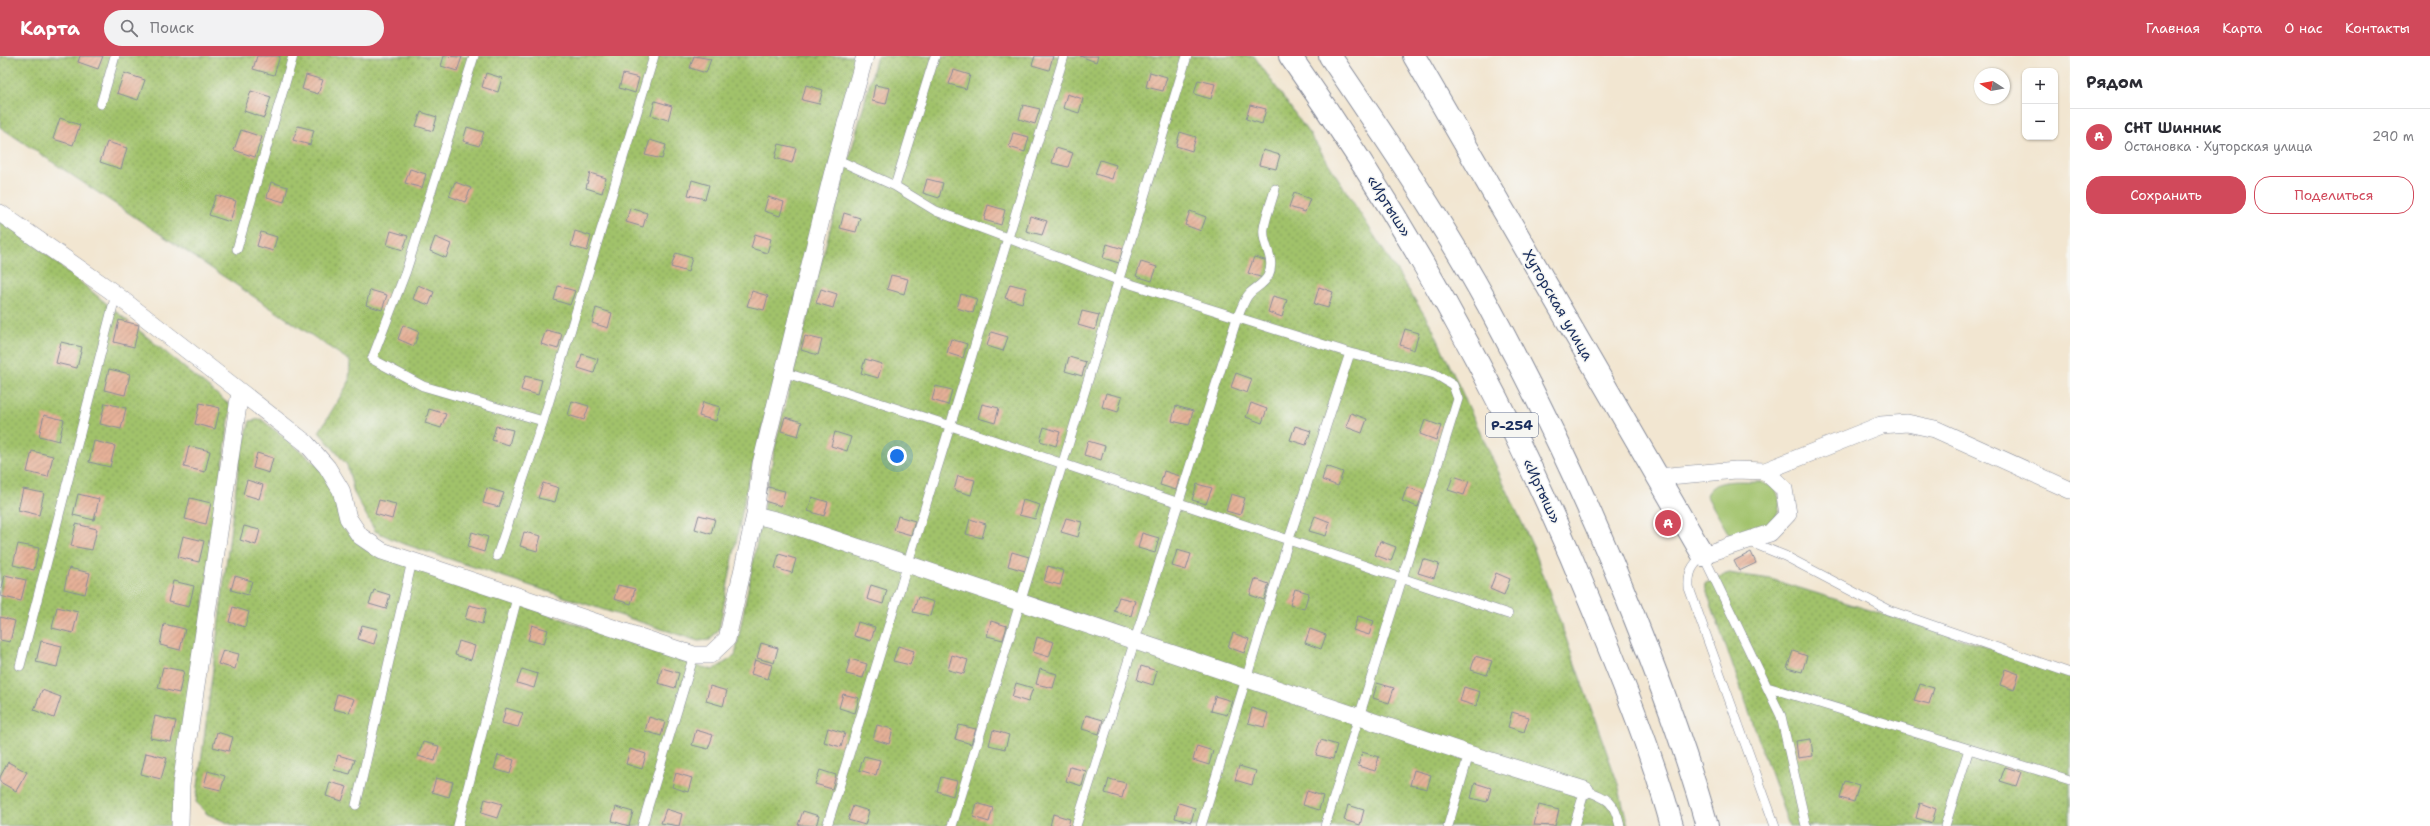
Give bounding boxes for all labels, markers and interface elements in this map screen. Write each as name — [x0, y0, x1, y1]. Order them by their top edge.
search box — [104, 10, 384, 46]
text: Карта — [20, 16, 80, 41]
icon: search — [118, 17, 140, 39]
text: Поиск — [150, 18, 194, 38]
text: Главная — [2146, 19, 2200, 37]
text: Карта — [2222, 19, 2262, 37]
text: О нас — [2284, 19, 2323, 37]
text: Контакты — [2345, 19, 2410, 37]
north arrow — [1974, 68, 2010, 104]
map controls — [2022, 68, 2058, 140]
button: + — [2022, 68, 2058, 104]
text: Рядом — [2086, 71, 2143, 93]
button: − — [2022, 104, 2058, 140]
text: СНТ Шинник — [2124, 118, 2221, 138]
text: A — [2094, 128, 2104, 145]
text: 290 m — [2372, 128, 2414, 145]
text: Остановка · Хуторская улица — [2124, 138, 2312, 155]
street label: «Иртыш» — [1362, 171, 1416, 241]
button: Сохранить — [2086, 176, 2246, 214]
button: Поделиться — [2254, 176, 2414, 214]
street label: Хуторская улица — [1518, 246, 1598, 365]
road number: Р-254 — [1486, 413, 1538, 437]
your location — [887, 446, 907, 466]
street label: «Иртыш» — [1518, 455, 1566, 527]
pin: A — [1655, 508, 1681, 538]

